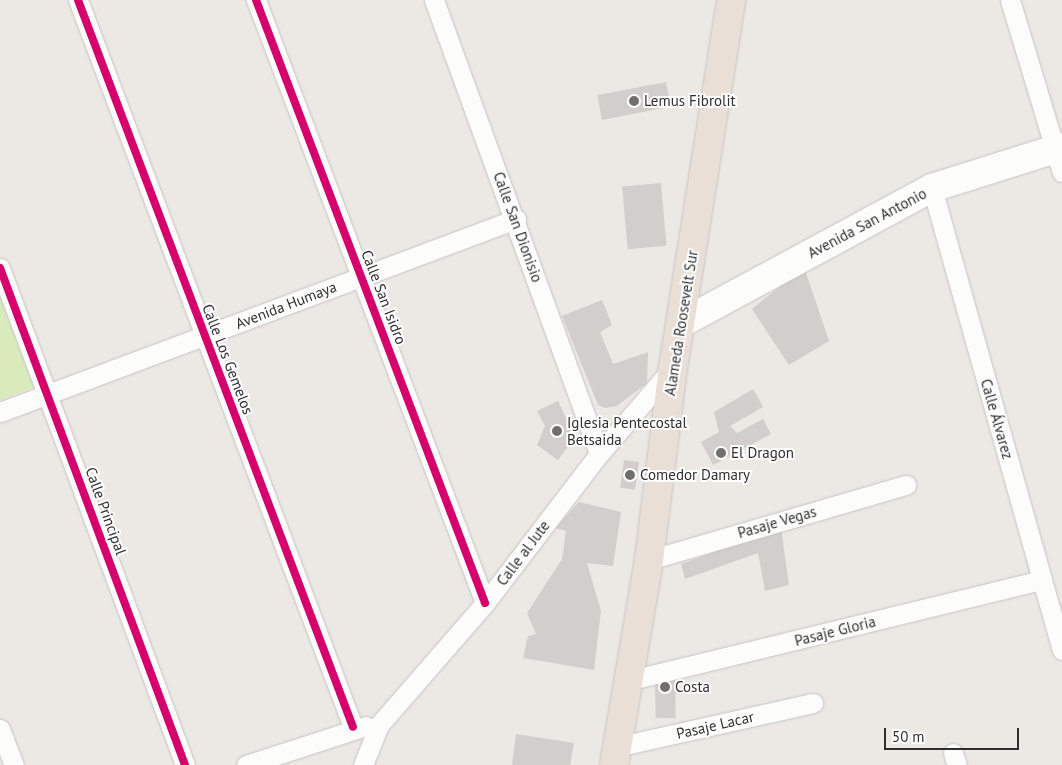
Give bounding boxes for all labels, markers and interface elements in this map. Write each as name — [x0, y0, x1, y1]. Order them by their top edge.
place label: Lemus Fibrolit — [644, 92, 736, 110]
marker: Lemus Fibrolit — [628, 95, 640, 107]
street label: Calle San Dionisio — [490, 169, 546, 285]
street label: Avenida San Antonio — [804, 184, 930, 262]
street label: Calle San Isidro — [358, 247, 410, 347]
street label: Alameda Roosevelt Sur — [661, 249, 701, 397]
street label: Avenida Humaya — [233, 277, 339, 333]
street label: Calle Los Gemelos — [199, 301, 257, 417]
street label: Calle Álvarez — [977, 377, 1017, 461]
place label: Iglesia Pentecostal Betsaida — [567, 413, 687, 448]
marker: Iglesia Pentecostal Betsaida — [551, 425, 563, 437]
place label: El Dragon — [731, 444, 794, 462]
marker: El Dragon — [715, 447, 727, 459]
street label: Calle Principal — [82, 465, 130, 557]
place label: Comedor Damary — [640, 466, 750, 484]
marker: Comedor Damary — [624, 469, 636, 481]
street label: Pasaje Vegas — [735, 502, 819, 542]
street label: Calle al Jute — [493, 517, 553, 589]
street label: Pasaje Gloria — [793, 612, 877, 650]
place label: Costa — [675, 678, 710, 696]
marker: Costa — [659, 681, 671, 693]
street label: Pasaje Lacar — [675, 707, 755, 743]
scale bar — [887, 718, 1022, 750]
text: 50 m — [892, 727, 925, 746]

